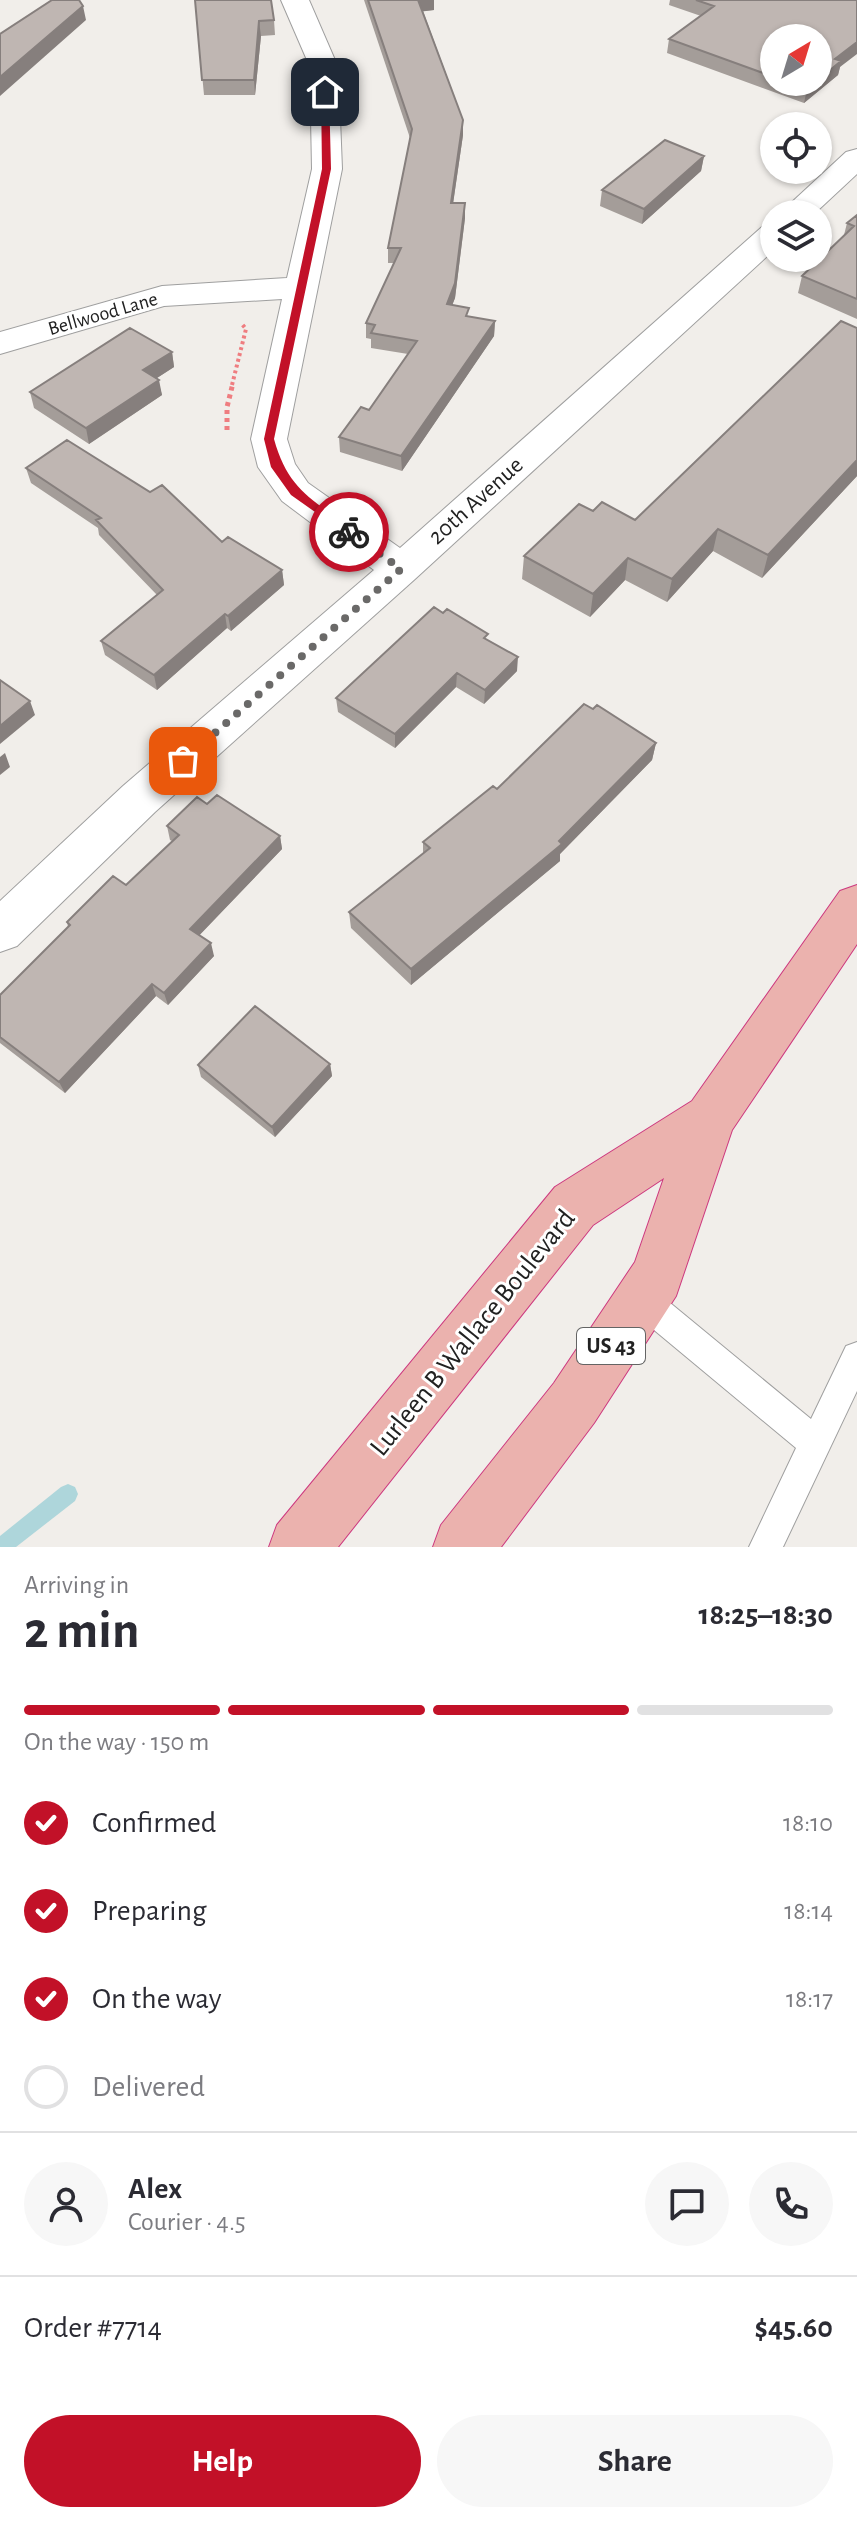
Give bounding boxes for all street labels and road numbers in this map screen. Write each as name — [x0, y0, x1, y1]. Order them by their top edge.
street label: Bellwood Lane — [46, 289, 160, 339]
street label: 20th Avenue — [424, 453, 528, 549]
street label: Lurleen B Wallace Boulevard — [365, 1205, 581, 1461]
road number: US 43 — [577, 1328, 645, 1364]

